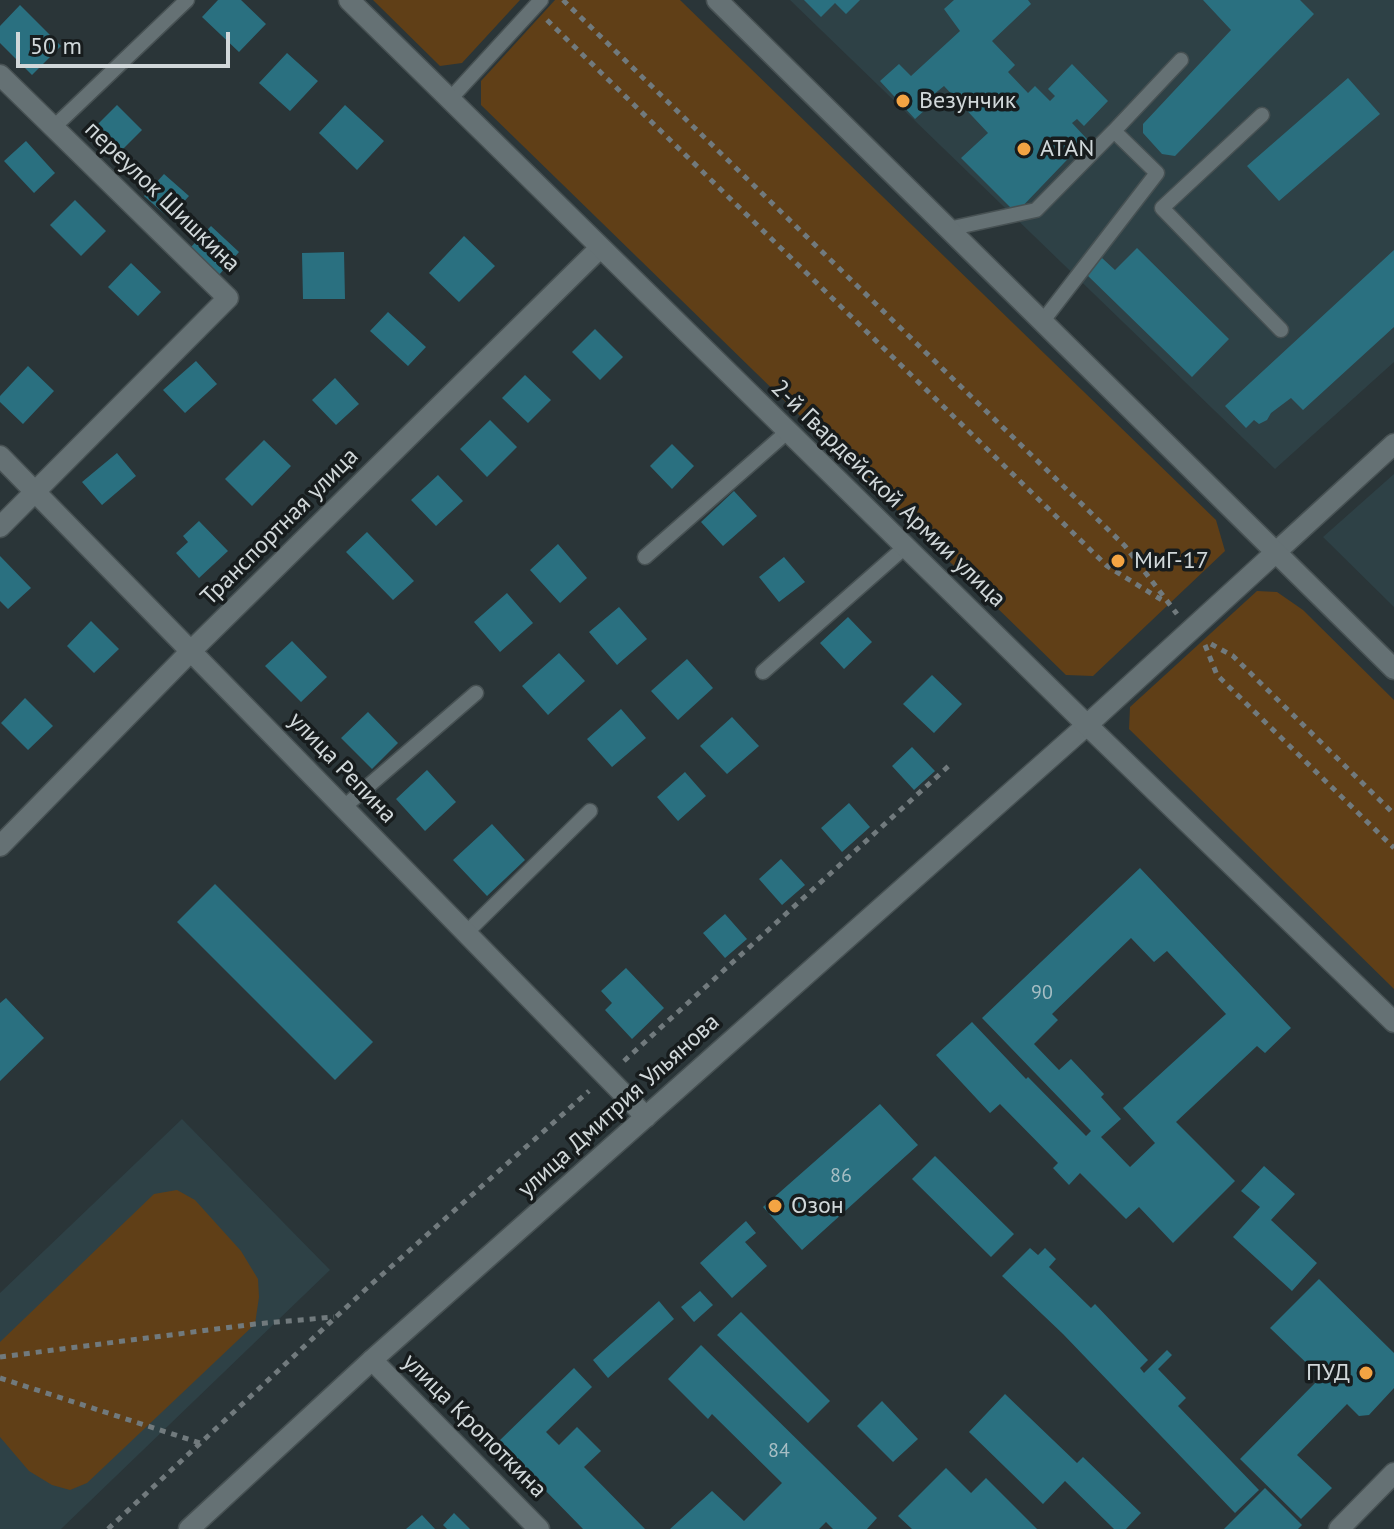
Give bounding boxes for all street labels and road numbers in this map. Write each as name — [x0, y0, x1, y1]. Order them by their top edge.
street label: переулок Шишкина — [78, 116, 246, 278]
street label: 2-й Гвардейской Армии улица — [765, 374, 1011, 614]
street label: Транспортная улица — [195, 442, 365, 612]
street label: улица Репина — [282, 707, 402, 829]
street label: улица Дмитрия Ульянова — [512, 1008, 726, 1204]
street label: улица Кропоткина — [396, 1348, 552, 1504]

